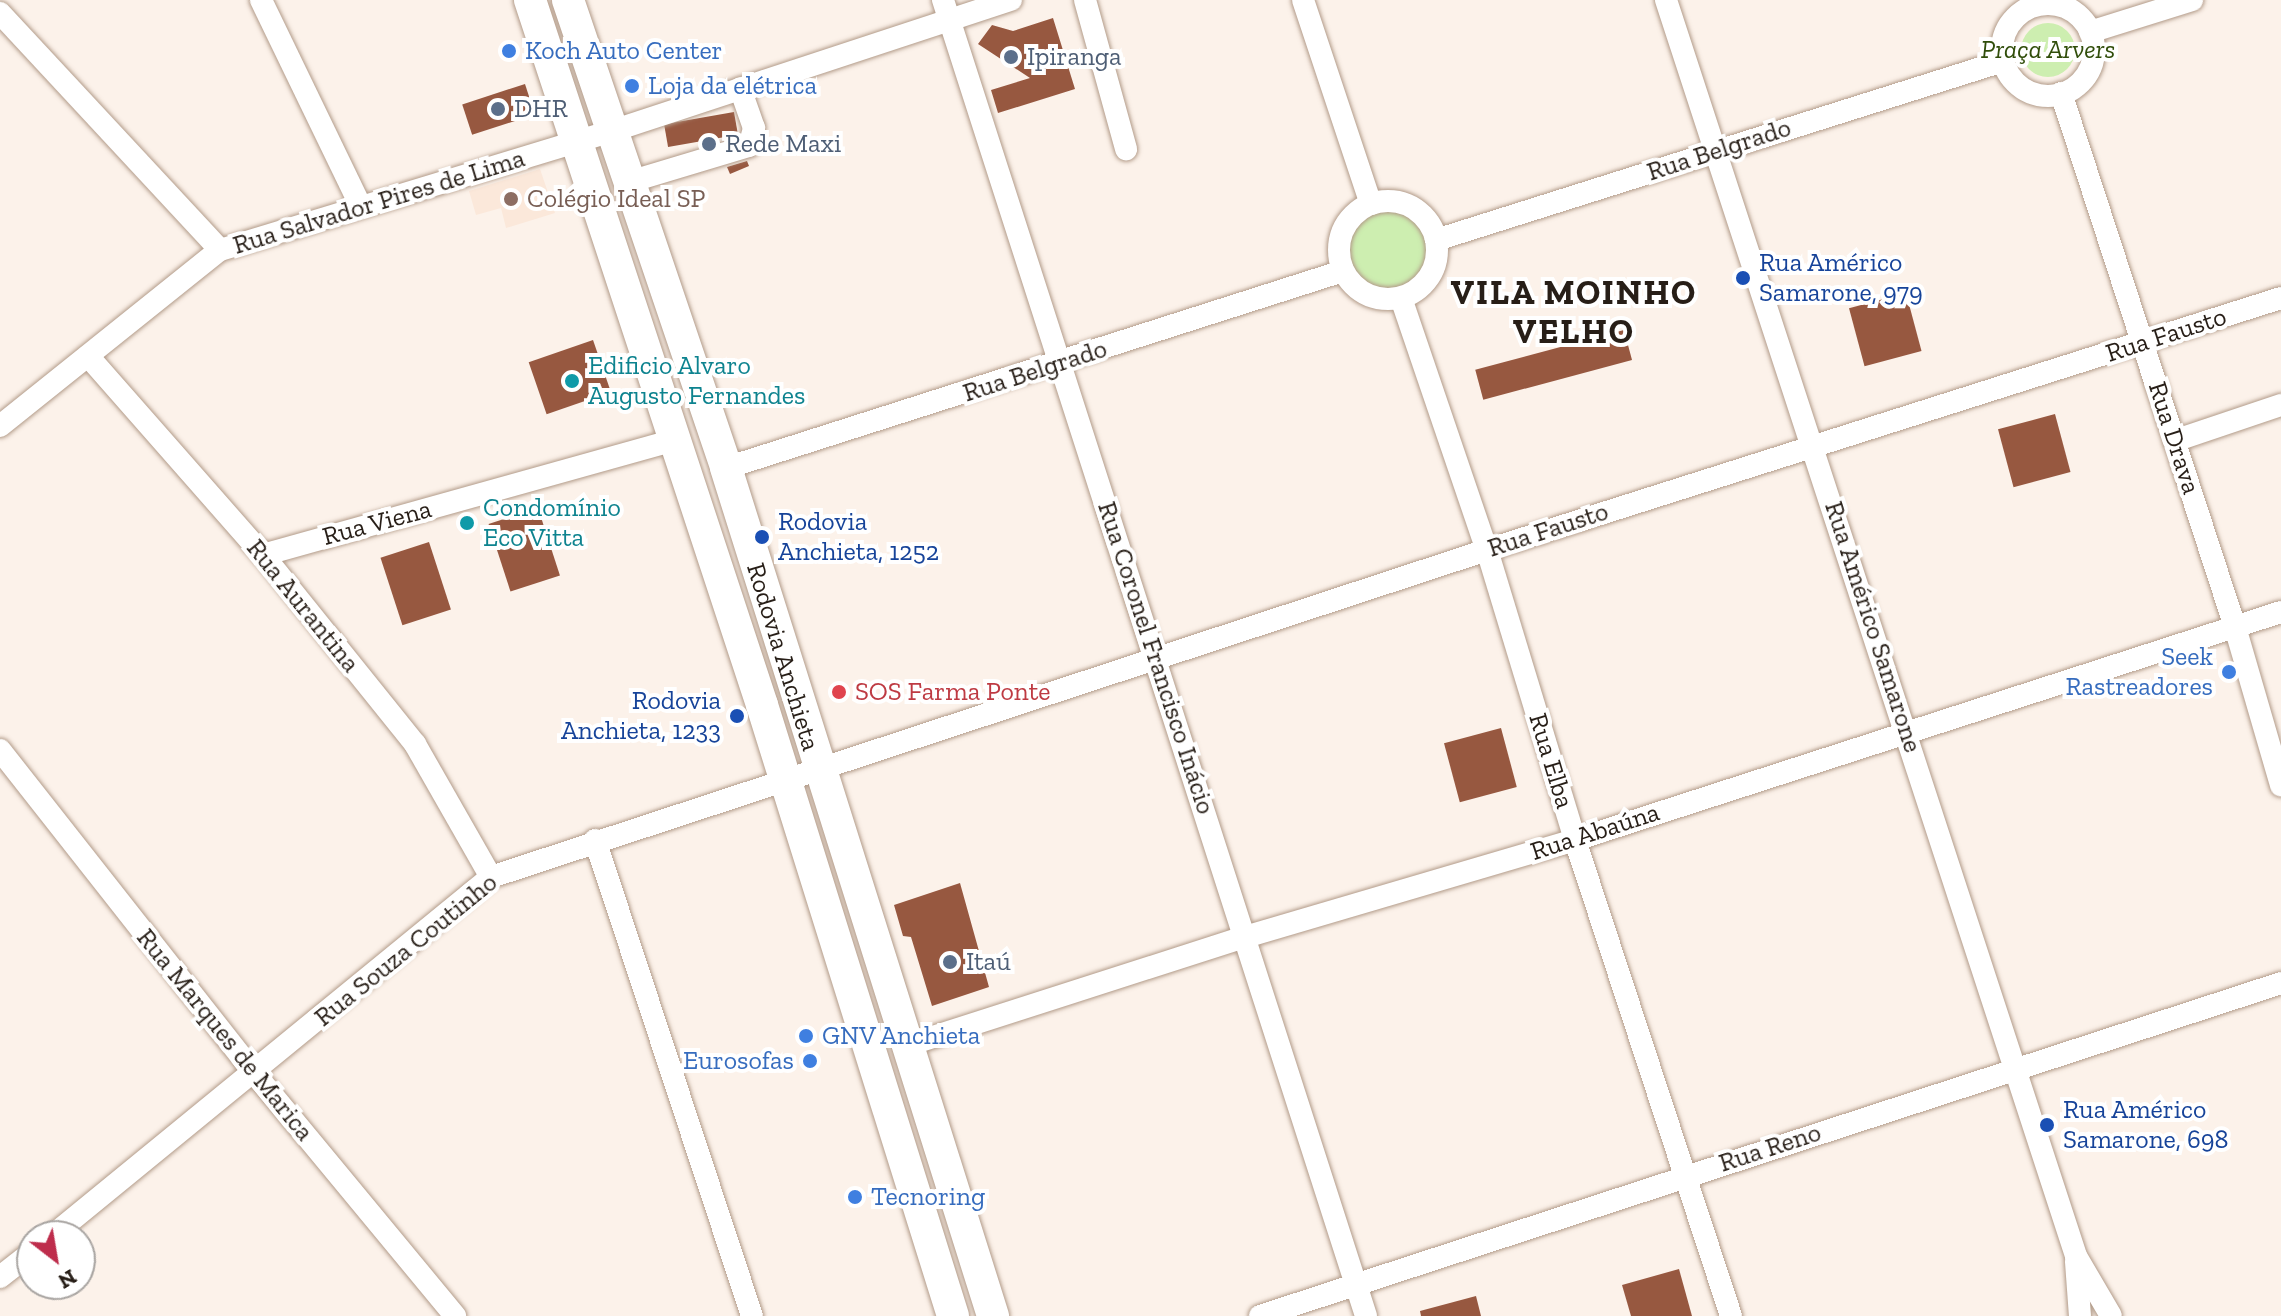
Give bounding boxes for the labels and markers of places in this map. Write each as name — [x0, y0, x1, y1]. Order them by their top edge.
place label: Koch Auto Center — [525, 35, 724, 67]
place label: Ipiranga — [1027, 41, 1122, 73]
marker: Koch Auto Center — [500, 42, 518, 60]
marker: Ipiranga — [1002, 48, 1020, 66]
place label: Loja da elétrica — [648, 70, 817, 102]
marker: Loja da elétrica — [623, 77, 641, 95]
place label: DHR — [514, 93, 568, 125]
marker: DHR — [489, 100, 507, 118]
place label: Rede Maxi — [725, 128, 841, 160]
marker: Rede Maxi — [700, 135, 718, 153]
place label: Colégio Ideal SP — [527, 183, 706, 215]
marker: Colégio Ideal SP — [502, 190, 520, 208]
place label: Rua Américo Samarone, 979 — [1759, 247, 1923, 308]
marker: Rua Américo Samarone, 979 — [1734, 269, 1752, 287]
place label: Edificio Alvaro Augusto Fernandes — [588, 350, 805, 412]
marker: Edificio Alvaro Augusto Fernandes — [563, 372, 581, 390]
place label: Condomínio Eco Vitta — [483, 492, 621, 554]
place label: Rodovia Anchieta, 1252 — [778, 506, 939, 568]
marker: Condomínio Eco Vitta — [458, 514, 476, 532]
marker: Rodovia Anchieta, 1252 — [753, 528, 771, 546]
place label: Seek Rastreadores — [2066, 641, 2213, 702]
marker: Seek Rastreadores — [2220, 663, 2238, 681]
place label: SOS Farma Ponte — [855, 676, 1051, 708]
marker: SOS Farma Ponte — [830, 683, 848, 701]
place label: Rodovia Anchieta, 1233 — [561, 685, 721, 746]
marker: Rodovia Anchieta, 1233 — [728, 707, 746, 725]
place label: Itaú — [966, 946, 1011, 978]
marker: Itaú — [941, 953, 959, 971]
place label: GNV Anchieta — [822, 1020, 982, 1052]
marker: GNV Anchieta — [797, 1027, 815, 1045]
place label: Eurosofas — [683, 1045, 794, 1077]
marker: Eurosofas — [801, 1052, 819, 1070]
place label: Rua Américo Samarone, 698 — [2063, 1094, 2229, 1156]
marker: Rua Américo Samarone, 698 — [2038, 1116, 2056, 1134]
place label: Tecnoring — [871, 1181, 985, 1213]
marker: Tecnoring — [846, 1188, 864, 1206]

